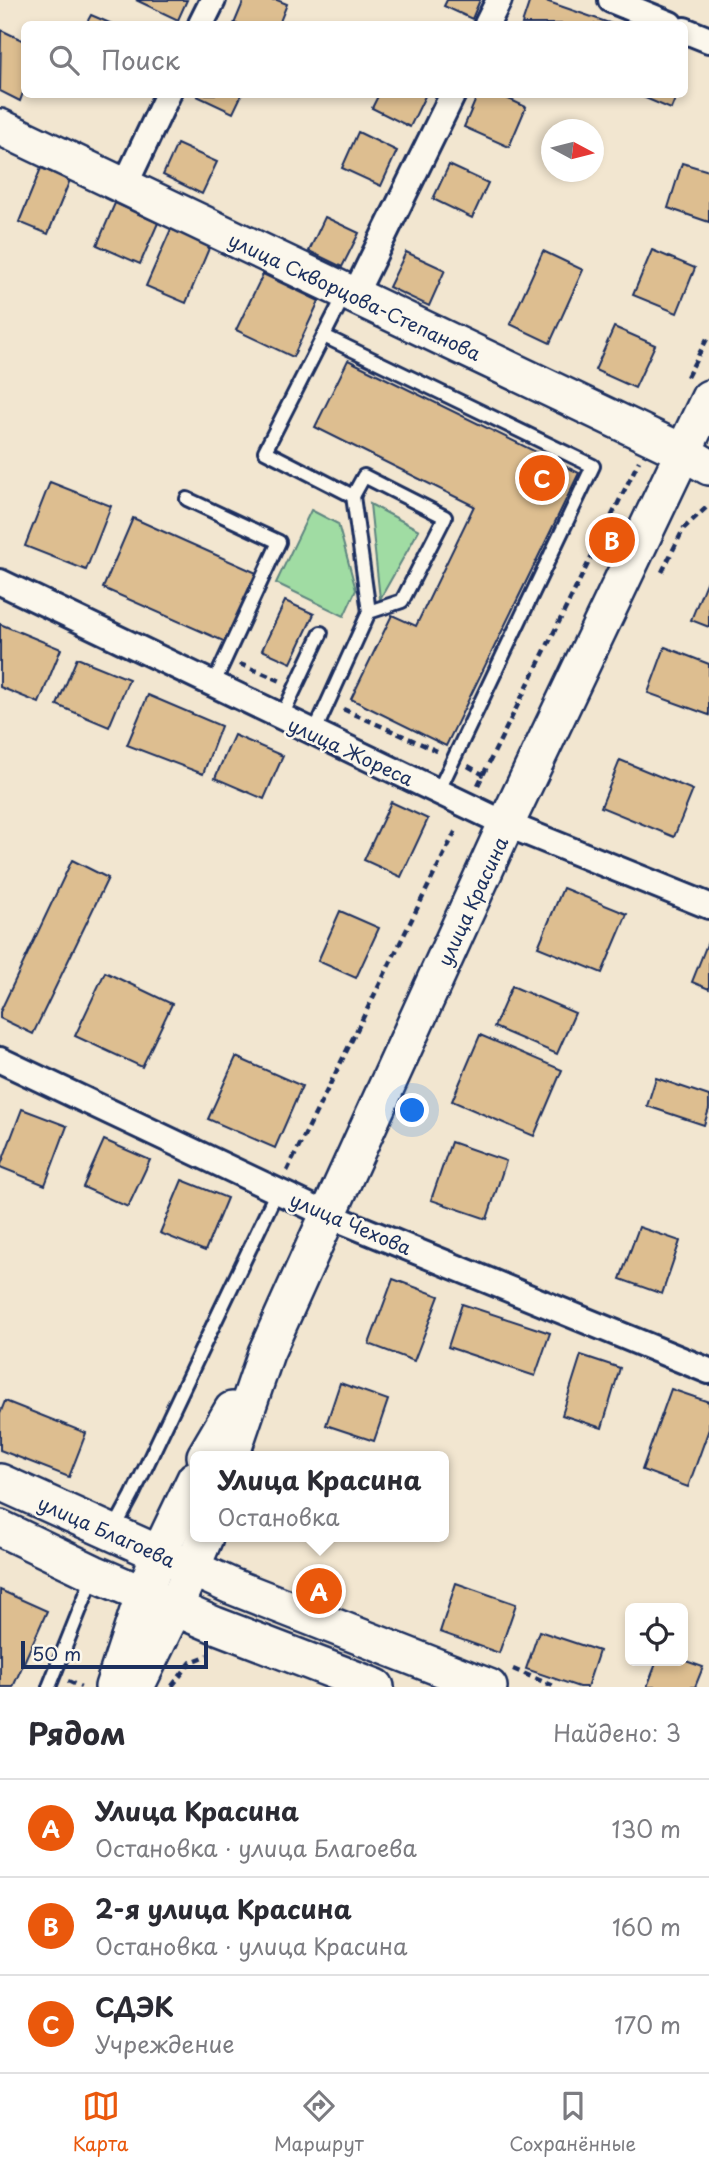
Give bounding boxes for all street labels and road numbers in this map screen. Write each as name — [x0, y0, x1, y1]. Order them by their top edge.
street label: улица Скворцова-Степанова — [224, 225, 486, 367]
street label: улица Жореса — [284, 710, 418, 792]
street label: улица Красина — [430, 832, 514, 970]
street label: улица Чехова — [286, 1185, 416, 1261]
street label: улица Благоева — [34, 1488, 180, 1574]

